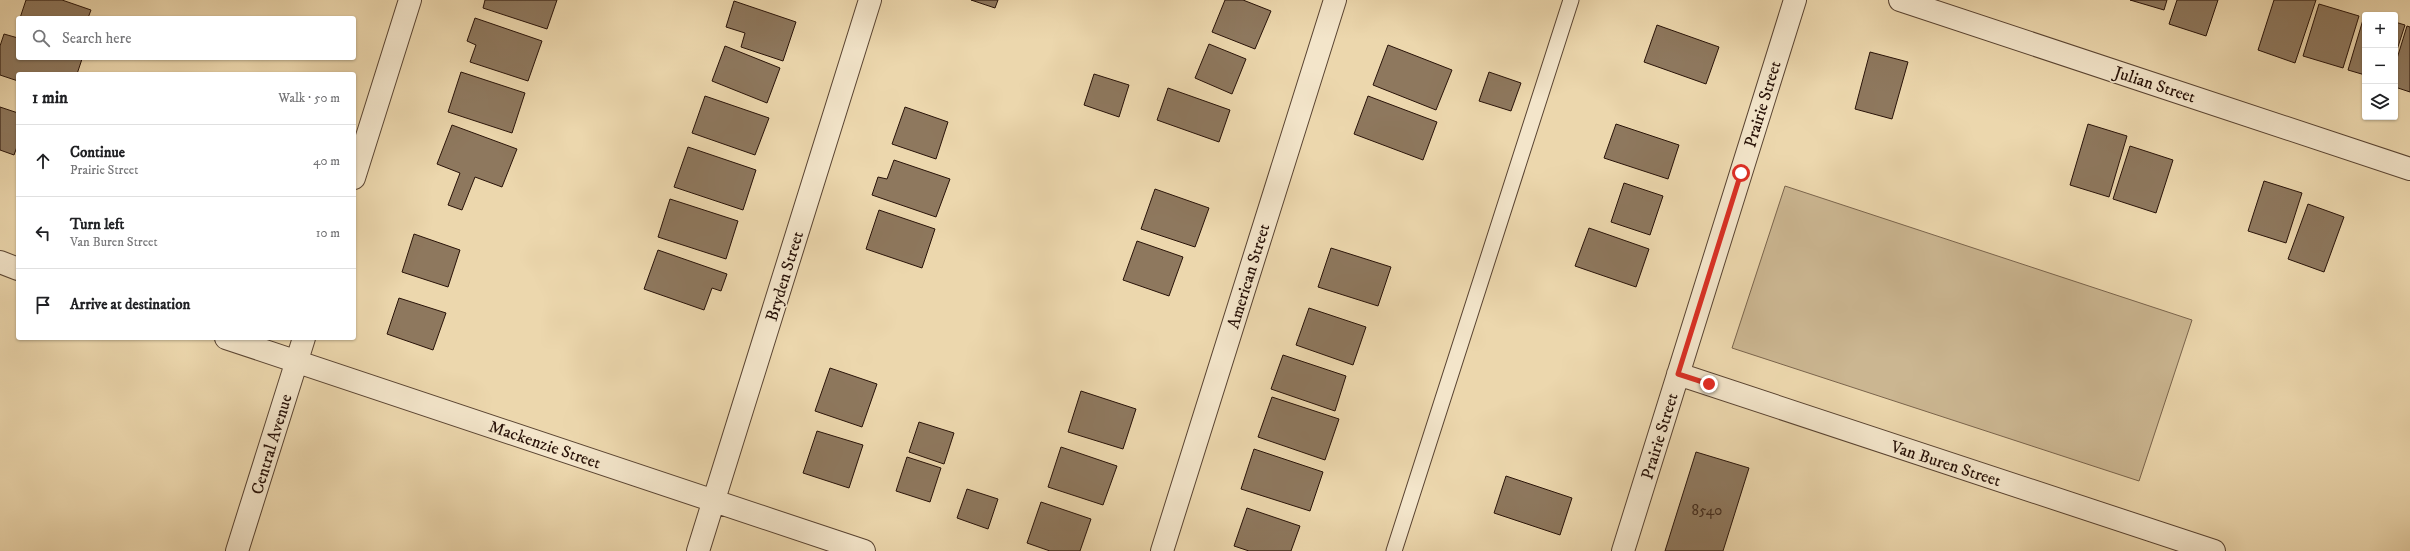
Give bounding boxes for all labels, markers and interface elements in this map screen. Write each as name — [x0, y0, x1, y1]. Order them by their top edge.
map controls — [2362, 12, 2398, 120]
button: + — [2362, 12, 2398, 48]
search box — [16, 16, 356, 60]
icon: search — [30, 27, 52, 49]
text: Search here — [62, 29, 131, 48]
button: − — [2362, 48, 2398, 84]
street label: Prairie Street — [1739, 58, 1787, 150]
street label: Julian Street — [2109, 61, 2199, 109]
button: layers — [2362, 84, 2398, 120]
text: 1 min — [32, 87, 68, 109]
text: Walk · 50 m — [278, 90, 340, 106]
text: Continue — [70, 143, 125, 162]
icon: ahead — [32, 150, 54, 172]
text: 40 m — [313, 153, 340, 169]
text: Prairie Street — [70, 162, 138, 178]
route start — [1732, 164, 1750, 182]
text: Turn left — [70, 215, 124, 234]
street label: American Street — [1223, 221, 1276, 331]
icon: left — [32, 222, 54, 244]
text: 10 m — [316, 225, 340, 241]
street label: Bryden Street — [761, 228, 809, 324]
text: Van Buren Street — [70, 234, 158, 250]
icon: arrive — [32, 294, 54, 316]
text: Arrive at destination — [70, 295, 190, 314]
route end — [1700, 375, 1718, 393]
street label: Prairie Street — [1636, 390, 1684, 482]
street label: Central Avenue — [246, 391, 298, 497]
street label: Mackenzie Street — [486, 416, 604, 475]
street label: Van Buren Street — [1887, 435, 2004, 492]
house number: 8540 — [1692, 501, 1722, 520]

